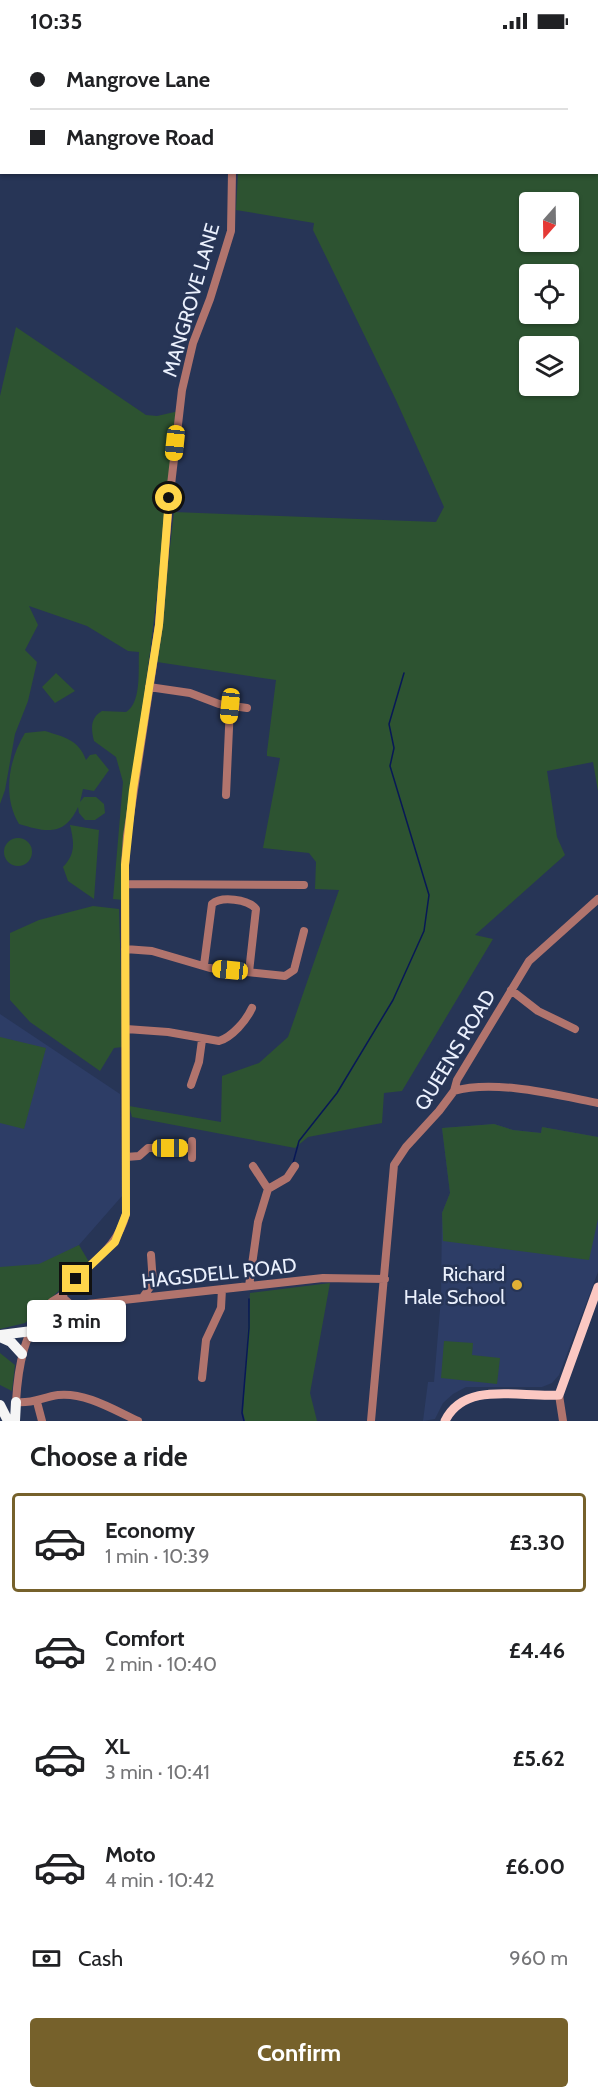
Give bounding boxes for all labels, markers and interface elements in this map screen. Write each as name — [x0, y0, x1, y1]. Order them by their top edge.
text: 10:35 — [30, 8, 82, 35]
text: Mangrove Lane — [66, 66, 210, 93]
text: Mangrove Road — [66, 124, 214, 151]
north arrow — [519, 192, 579, 252]
map controls — [519, 192, 579, 396]
street label: MANGROVE LANE — [158, 220, 224, 380]
button: locate — [519, 264, 579, 324]
button: layers — [519, 336, 579, 396]
car — [164, 424, 186, 462]
route start — [155, 484, 182, 511]
car — [219, 687, 241, 725]
car — [211, 959, 249, 981]
street label: QUEENS ROAD — [410, 985, 500, 1115]
car — [152, 1139, 188, 1157]
street label: HAGSDELL ROAD — [140, 1253, 298, 1293]
place label: Richard Hale School — [404, 1262, 505, 1309]
route end — [62, 1265, 89, 1292]
marker: Richard Hale School — [510, 1278, 524, 1292]
callout: 3 min — [26, 1300, 125, 1342]
text: 3 min — [52, 1309, 101, 1333]
text: Choose a ride — [30, 1440, 188, 1473]
icon: car — [33, 1516, 87, 1570]
text: Economy — [105, 1517, 195, 1544]
text: £3.30 — [509, 1529, 565, 1556]
text: 1 min · 10:39 — [105, 1544, 210, 1568]
icon: car — [33, 1624, 87, 1678]
text: Comfort — [105, 1625, 184, 1652]
text: £4.46 — [509, 1637, 565, 1664]
text: 2 min · 10:40 — [105, 1652, 217, 1676]
icon: car — [33, 1732, 87, 1786]
text: XL — [105, 1733, 130, 1760]
text: £5.62 — [513, 1745, 565, 1772]
text: 3 min · 10:41 — [105, 1760, 210, 1784]
icon: car — [33, 1840, 87, 1894]
text: Moto — [105, 1841, 156, 1868]
text: £6.00 — [505, 1853, 565, 1880]
text: 4 min · 10:42 — [105, 1868, 214, 1892]
icon: cash — [30, 1942, 63, 1975]
text: Cash — [78, 1945, 123, 1972]
text: 960 m — [509, 1946, 568, 1970]
button: Confirm — [30, 2018, 568, 2087]

